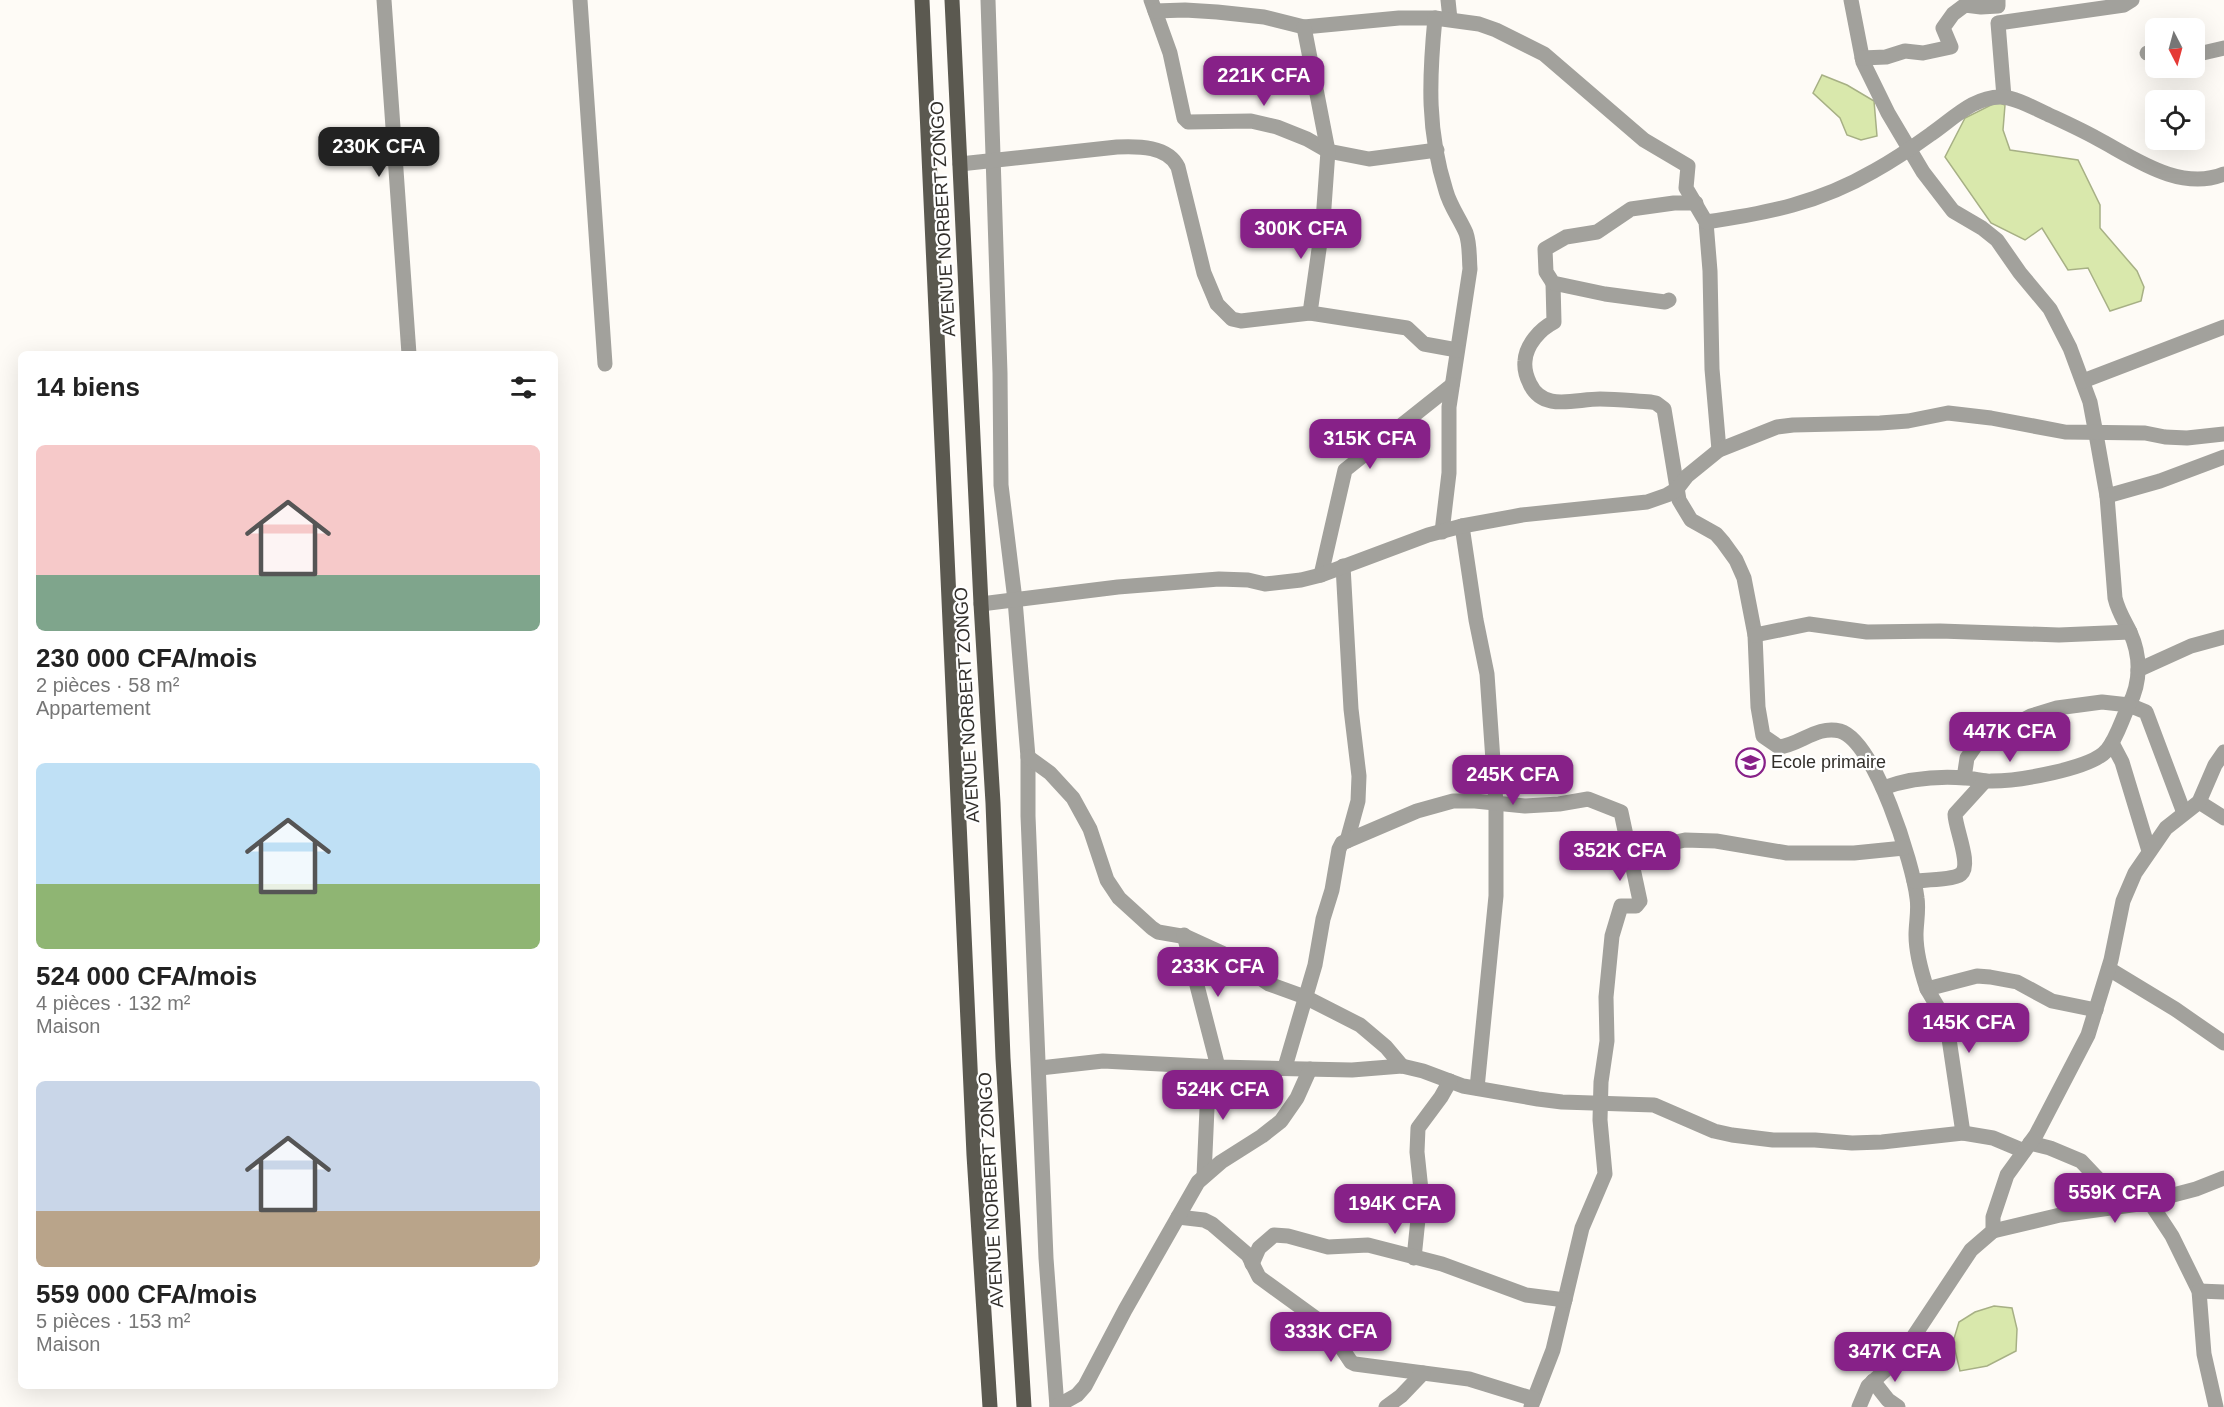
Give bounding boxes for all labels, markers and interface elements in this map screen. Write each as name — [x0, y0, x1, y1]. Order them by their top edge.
north arrow — [2145, 18, 2205, 78]
map controls — [2145, 18, 2205, 150]
pin: 221K CFA — [1202, 56, 1326, 107]
text: 221K CFA — [1217, 64, 1311, 86]
button: locate — [2145, 90, 2205, 150]
street label: AVENUE NORBERT ZONGO — [927, 101, 959, 337]
pin: 230K CFA — [317, 127, 441, 178]
text: 230K CFA — [332, 135, 426, 157]
pin: 300K CFA — [1239, 209, 1363, 260]
text: 300K CFA — [1254, 217, 1348, 239]
icon: filters — [507, 371, 540, 404]
text: 14 biens — [36, 372, 140, 402]
pin: 315K CFA — [1308, 419, 1432, 470]
text: 315K CFA — [1323, 427, 1417, 449]
icon: home — [234, 484, 342, 592]
street label: AVENUE NORBERT ZONGO — [951, 587, 983, 823]
text: 230 000 CFA/mois — [36, 643, 257, 673]
text: 2 pièces · 58 m² — [36, 674, 179, 696]
text: Appartement — [36, 697, 151, 719]
pin: 447K CFA — [1948, 712, 2072, 763]
text: 447K CFA — [1963, 720, 2057, 742]
school or university icon: Ecole primaire — [1734, 746, 1766, 778]
place label: Ecole primaire — [1771, 752, 1886, 772]
pin: 245K CFA — [1451, 755, 1575, 806]
text: 245K CFA — [1466, 763, 1560, 785]
icon: home — [234, 802, 342, 910]
pin: 352K CFA — [1558, 831, 1682, 882]
text: 352K CFA — [1573, 839, 1667, 861]
pin: 233K CFA — [1156, 947, 1280, 998]
text: 233K CFA — [1171, 955, 1265, 977]
text: 524 000 CFA/mois — [36, 961, 257, 991]
text: 4 pièces · 132 m² — [36, 992, 191, 1014]
pin: 145K CFA — [1907, 1003, 2031, 1054]
text: 145K CFA — [1922, 1011, 2016, 1033]
text: Maison — [36, 1015, 100, 1037]
pin: 524K CFA — [1161, 1070, 1285, 1121]
street label: AVENUE NORBERT ZONGO — [975, 1072, 1007, 1308]
text: 524K CFA — [1176, 1078, 1270, 1100]
icon: home — [234, 1120, 342, 1228]
pin: 559K CFA — [2053, 1173, 2177, 1224]
text: 559K CFA — [2068, 1181, 2162, 1203]
pin: 194K CFA — [1333, 1184, 1457, 1235]
text: 194K CFA — [1348, 1192, 1442, 1214]
text: 559 000 CFA/mois — [36, 1279, 257, 1309]
text: 5 pièces · 153 m² — [36, 1310, 191, 1332]
pin: 333K CFA — [1269, 1312, 1393, 1363]
text: 333K CFA — [1284, 1320, 1378, 1342]
pin: 347K CFA — [1833, 1332, 1957, 1383]
text: Maison — [36, 1333, 100, 1355]
text: 347K CFA — [1848, 1340, 1942, 1362]

